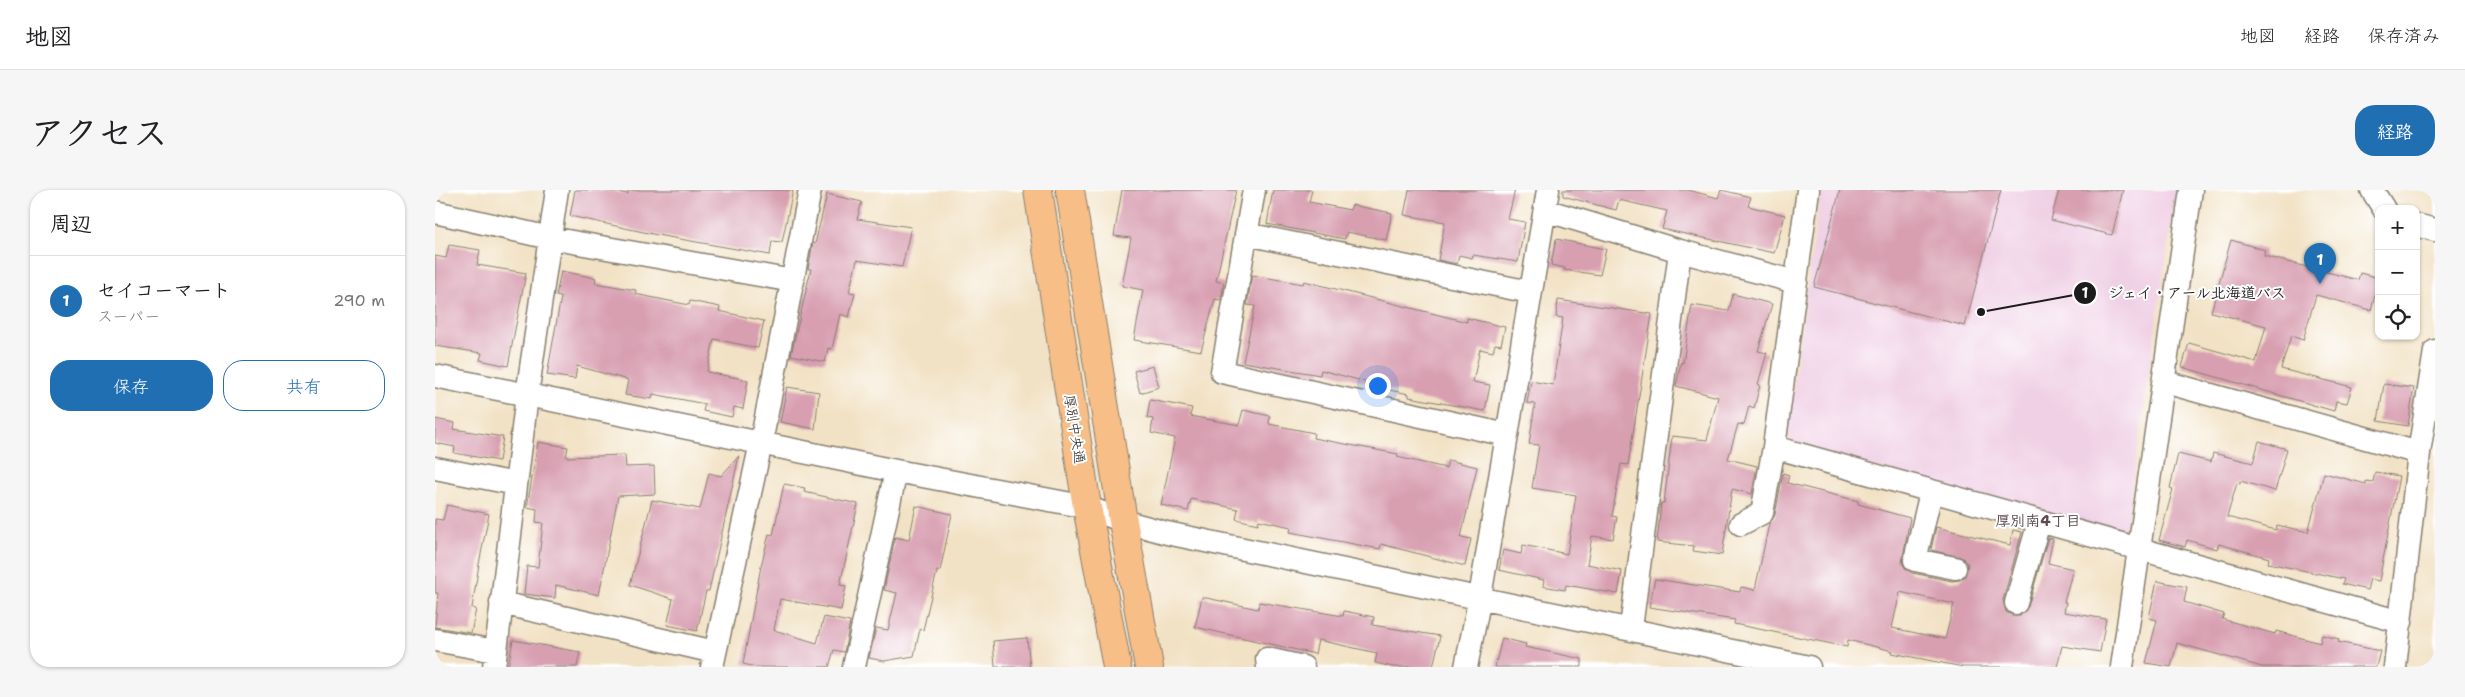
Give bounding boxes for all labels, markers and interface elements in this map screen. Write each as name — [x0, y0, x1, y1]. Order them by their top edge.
text: 地図 — [25, 21, 73, 53]
text: 地図 — [2240, 24, 2276, 48]
text: 経路 — [2304, 24, 2340, 48]
text: 保存済み — [2368, 24, 2440, 48]
button: 経路 — [2355, 105, 2435, 156]
text: アクセス — [30, 109, 168, 156]
map controls — [2375, 205, 2420, 340]
button: + — [2375, 205, 2420, 250]
text: 周辺 — [50, 210, 92, 238]
pin: 1 — [2304, 243, 2336, 284]
button: − — [2375, 250, 2420, 295]
text: セイコーマート — [97, 278, 231, 303]
callout: ジェイ・アール北海道バス — [2072, 278, 2296, 308]
text: 1 — [2082, 283, 2089, 303]
text: ジェイ・アール北海道バス — [2108, 283, 2286, 303]
text: 1 — [62, 290, 70, 311]
text: 290 m — [333, 290, 385, 311]
button: locate — [2375, 295, 2420, 340]
text: スーパー — [97, 306, 160, 327]
button: 保存 — [50, 360, 213, 411]
button: 共有 — [223, 360, 385, 411]
your location — [1365, 373, 1391, 399]
street label: 厚別中央通 — [1061, 393, 1089, 465]
district label: 厚別南4丁目 — [1995, 511, 2081, 531]

